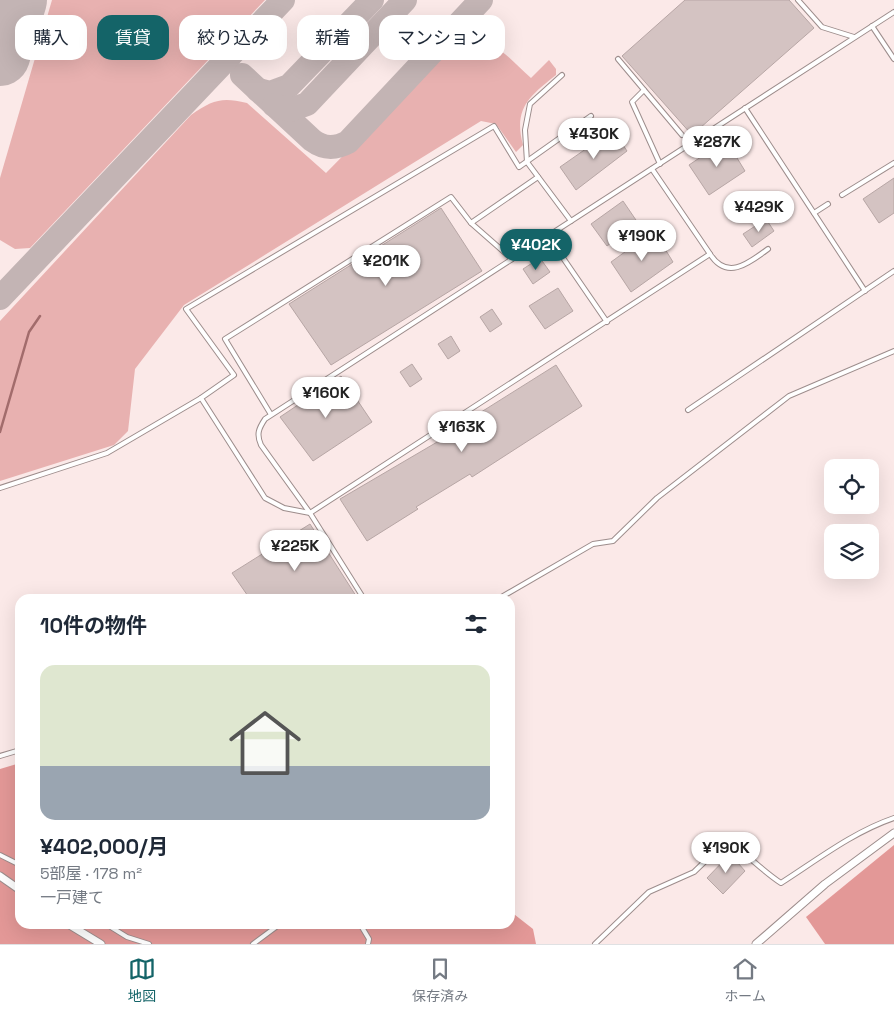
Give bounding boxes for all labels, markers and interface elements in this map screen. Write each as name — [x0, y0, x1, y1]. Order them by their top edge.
chip: 購入 — [15, 15, 87, 60]
chip: 賃貸 — [97, 15, 169, 60]
chip: 絞り込み — [179, 15, 287, 60]
chip: 新着 — [297, 15, 369, 60]
chip: マンション — [379, 15, 505, 60]
pin: ¥430K — [559, 118, 629, 160]
text: ¥430K — [569, 123, 619, 144]
pin: ¥287K — [682, 126, 752, 168]
text: ¥287K — [693, 131, 741, 152]
pin: ¥429K — [724, 190, 794, 233]
text: ¥429K — [734, 196, 784, 217]
pin: ¥190K — [607, 220, 677, 262]
text: ¥190K — [618, 225, 666, 246]
pin: ¥402K — [501, 228, 571, 271]
text: ¥402K — [511, 234, 561, 255]
pin: ¥201K — [351, 244, 421, 287]
text: ¥201K — [362, 250, 410, 271]
pin: ¥160K — [291, 376, 361, 419]
text: ¥160K — [302, 382, 350, 403]
pin: ¥163K — [427, 410, 497, 453]
text: ¥163K — [439, 416, 485, 437]
map controls — [824, 459, 879, 579]
button: locate — [824, 459, 879, 514]
button: layers — [824, 524, 879, 579]
pin: ¥225K — [260, 530, 330, 572]
text: ¥225K — [271, 535, 319, 556]
icon: filters — [462, 610, 490, 638]
text: 10件の物件 — [40, 612, 147, 639]
icon: home — [220, 698, 310, 788]
pin: ¥190K — [691, 832, 761, 874]
text: ¥402,000/月 — [40, 833, 168, 860]
text: ¥190K — [702, 837, 750, 858]
text: 5部屋 · 178 m² — [40, 863, 142, 884]
text: 一戸建て — [40, 887, 104, 908]
tab: 地図 — [128, 955, 156, 1005]
tab: 保存済み — [412, 955, 468, 1005]
tab: ホーム — [724, 955, 766, 1005]

